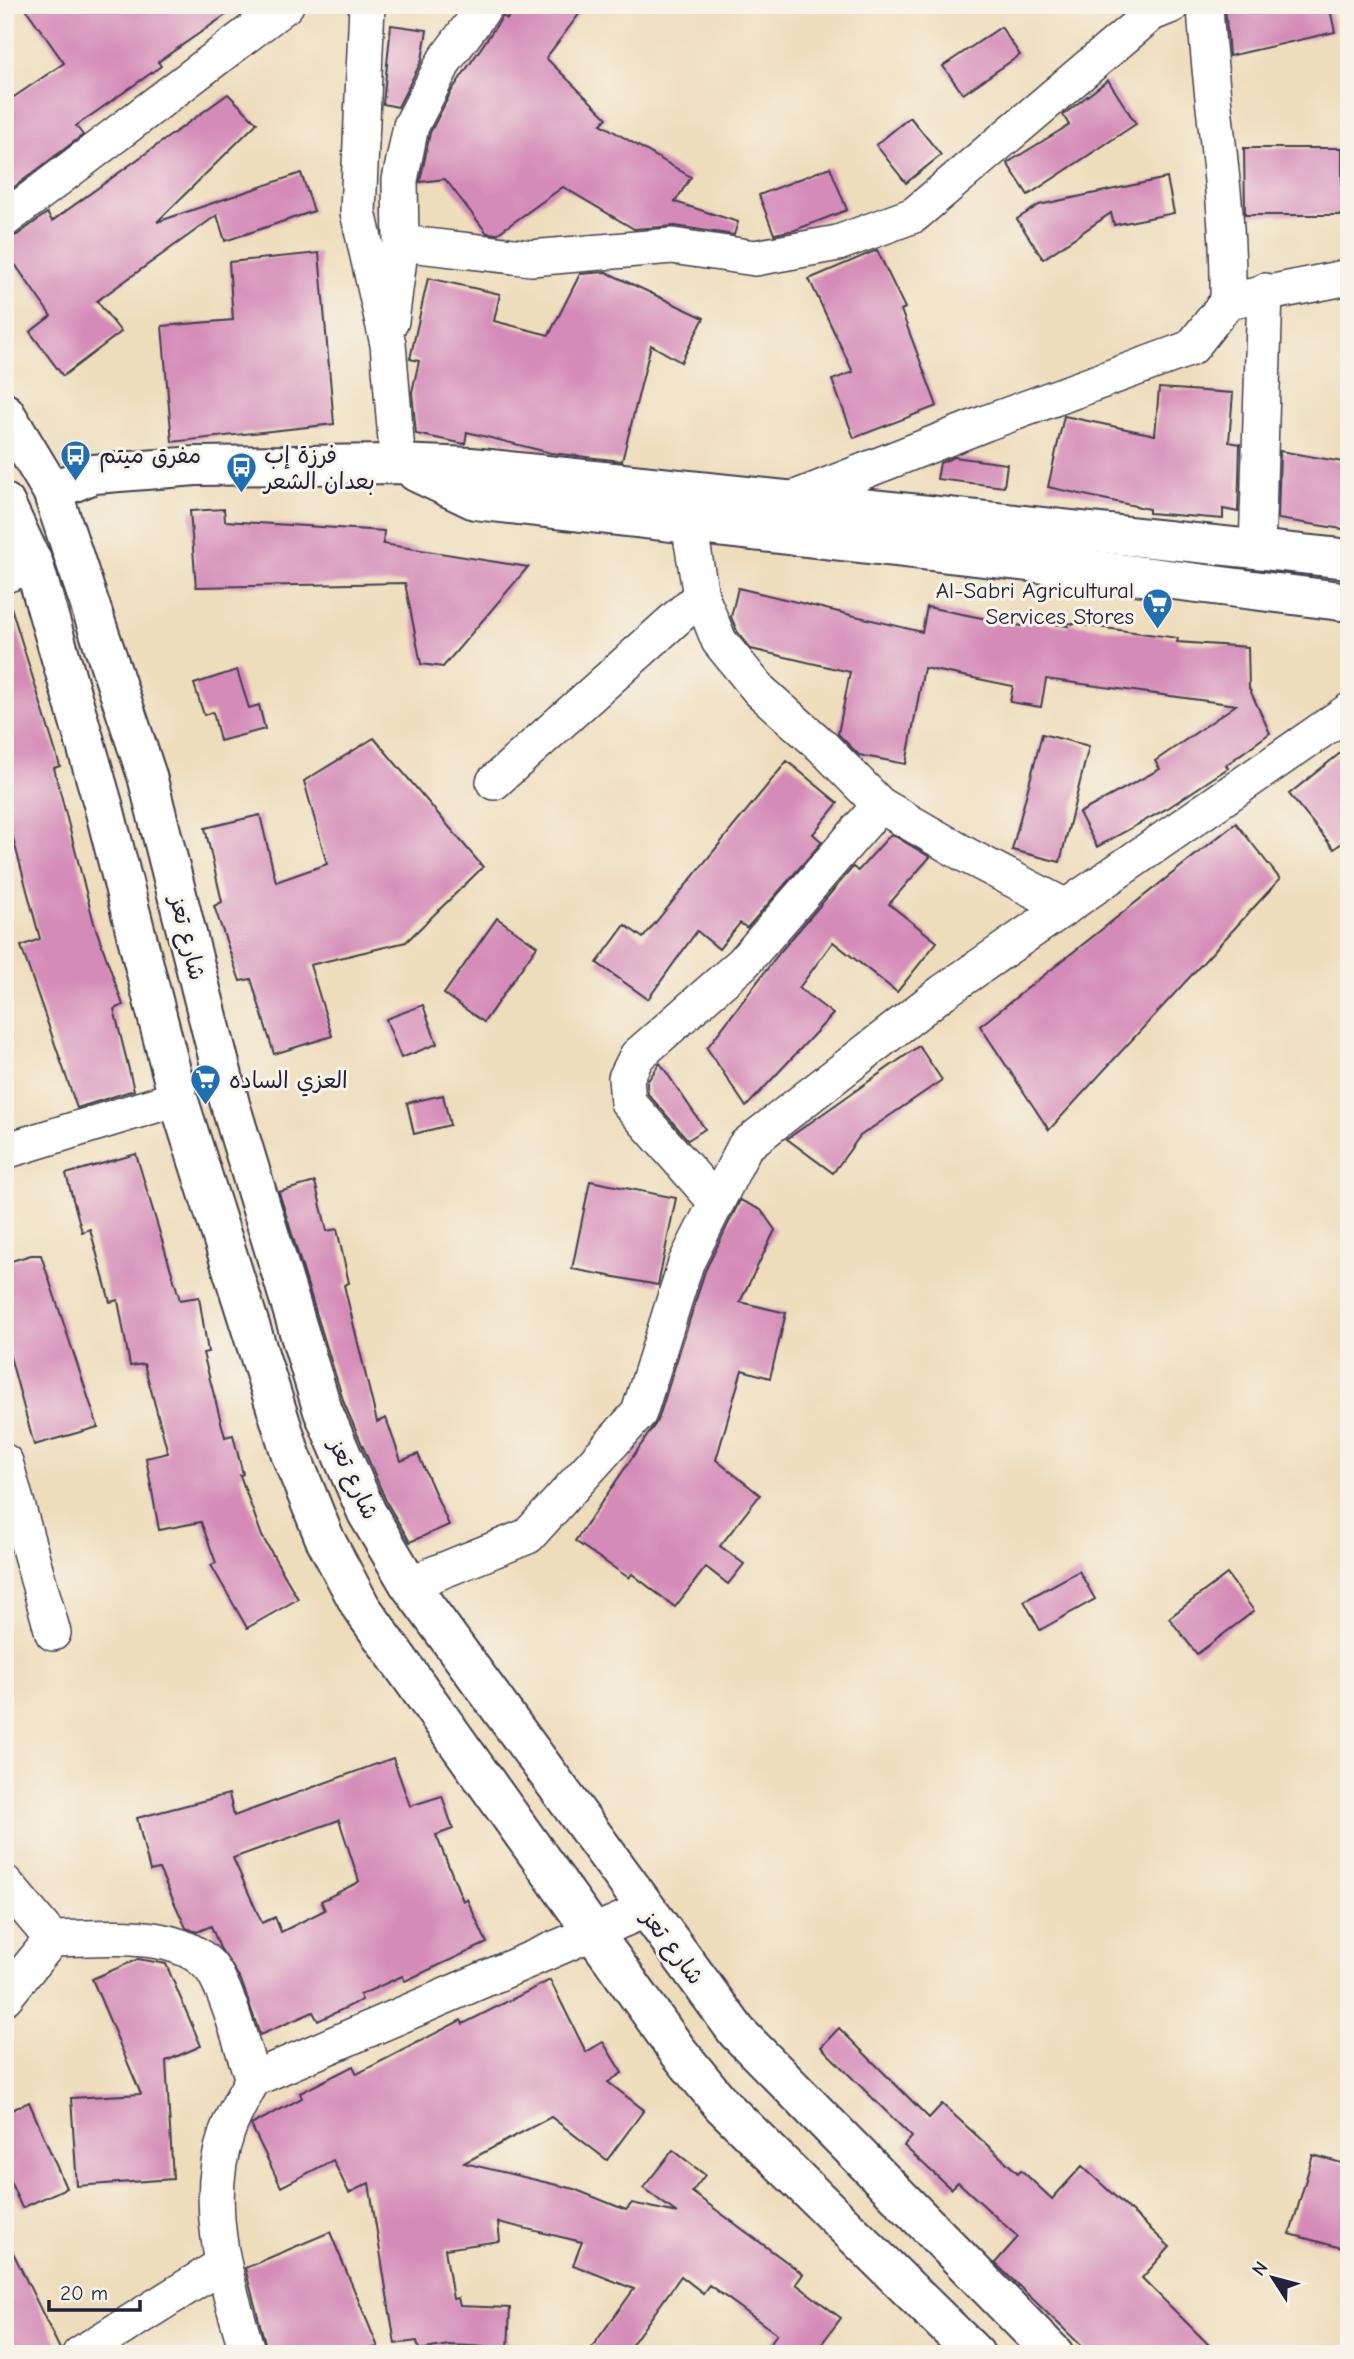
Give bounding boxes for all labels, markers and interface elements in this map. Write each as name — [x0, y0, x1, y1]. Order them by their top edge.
bus stop icon: مفرق ميتم — [59, 438, 93, 482]
place label: مفرق ميتم — [99, 442, 201, 473]
place label: فرزة إب بعدان الشعر — [262, 442, 375, 495]
bus stop icon: فرزة إب بعدان الشعر — [224, 451, 258, 495]
place label: Al-Sabri Agricultural Services Stores — [936, 577, 1134, 630]
supermarket icon: Al-Sabri Agricultural Services Stores — [1140, 586, 1174, 630]
street label: شارع تعز — [162, 891, 211, 984]
supermarket icon: العزي الساده — [189, 1063, 223, 1107]
place label: العزي الساده — [229, 1067, 348, 1097]
street label: شارع تعز — [321, 1433, 384, 1525]
street label: شارع تعز — [633, 1903, 709, 1991]
north arrow — [1238, 2244, 1308, 2314]
text: N — [1248, 2257, 1273, 2280]
scale bar — [49, 2268, 140, 2312]
text: 20 m — [60, 2281, 108, 2305]

